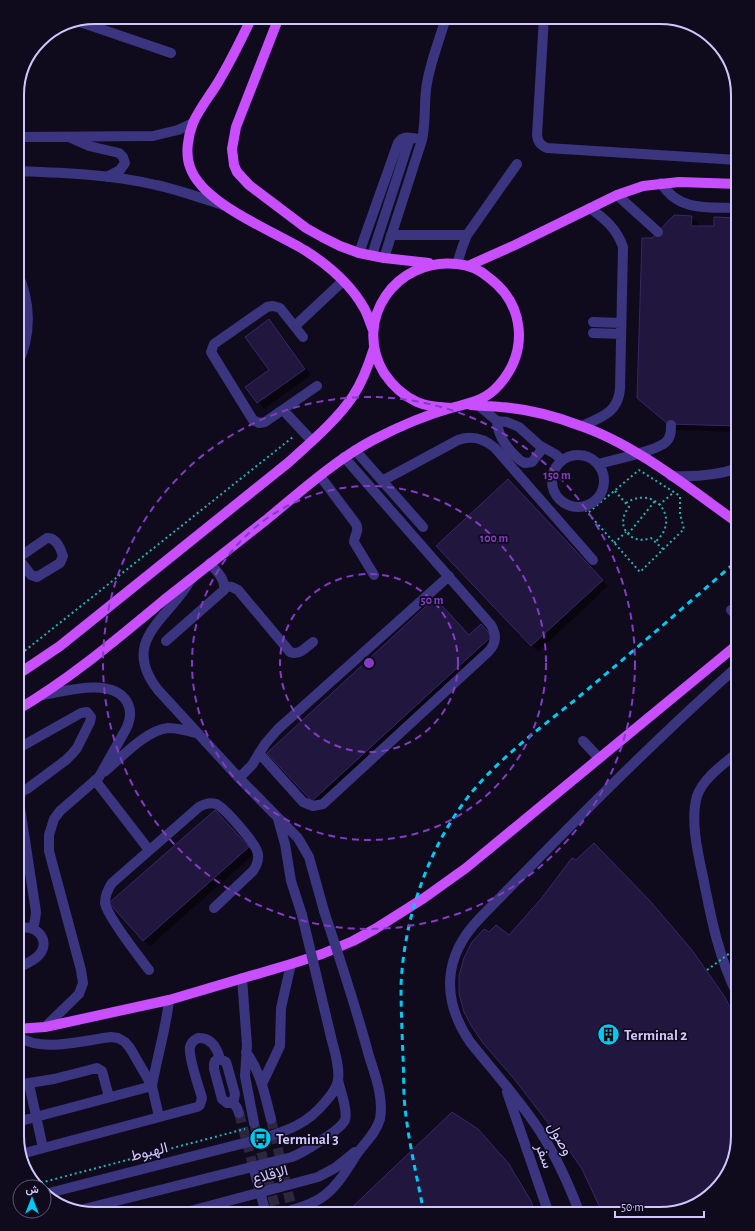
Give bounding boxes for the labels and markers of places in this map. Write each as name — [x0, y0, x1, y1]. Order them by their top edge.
centre of rings — [362, 656, 376, 670]
building icon: Terminal 2 — [595, 1022, 621, 1048]
place label: Terminal 2 — [624, 1028, 687, 1043]
bus stop icon: Terminal 3 — [247, 1126, 273, 1152]
place label: Terminal 3 — [276, 1132, 339, 1147]

